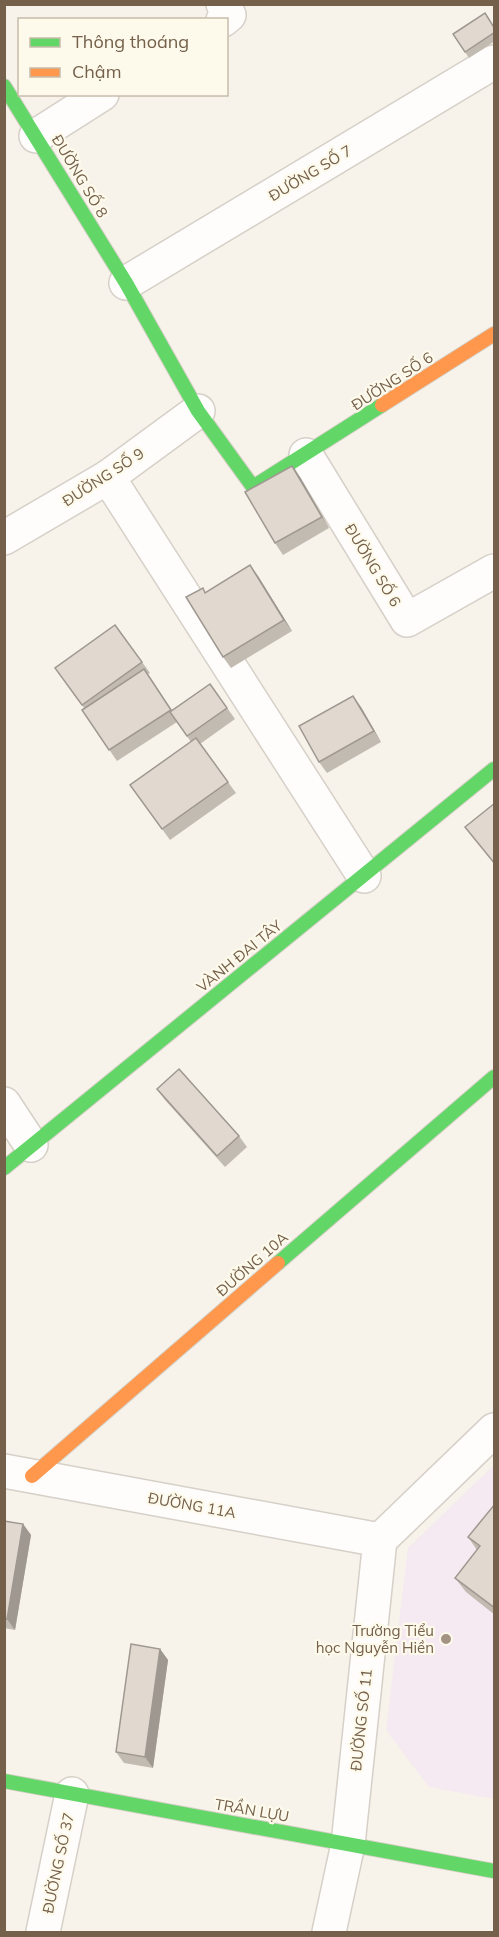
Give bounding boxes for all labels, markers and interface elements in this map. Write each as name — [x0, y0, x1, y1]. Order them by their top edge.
legend — [18, 18, 228, 96]
text: Thông thoáng — [72, 30, 189, 53]
text: Chậm — [72, 60, 121, 83]
street label: ĐƯỜNG SỐ 8 — [48, 130, 113, 221]
street label: ĐƯỜNG SỐ 7 — [264, 140, 355, 205]
street label: ĐƯỜNG SỐ 6 — [347, 347, 436, 414]
street label: ĐƯỜNG SỐ 9 — [58, 443, 147, 510]
street label: ĐƯỜNG SỐ 6 — [341, 519, 406, 610]
street label: VÀNH ĐAI TÂY — [193, 915, 286, 996]
street label: ĐƯỜNG 10A — [212, 1228, 292, 1300]
street label: ĐƯỜNG 11A — [147, 1488, 237, 1522]
place label: Trường Tiểu học Nguyễn Hiền — [316, 1621, 434, 1657]
marker: Trường Tiểu học Nguyễn Hiền — [439, 1632, 453, 1646]
street label: ĐƯỜNG SỐ 11 — [345, 1668, 376, 1772]
street label: TRẦN LỰU — [213, 1793, 291, 1826]
street label: ĐƯỜNG SỐ 37 — [37, 1811, 78, 1915]

